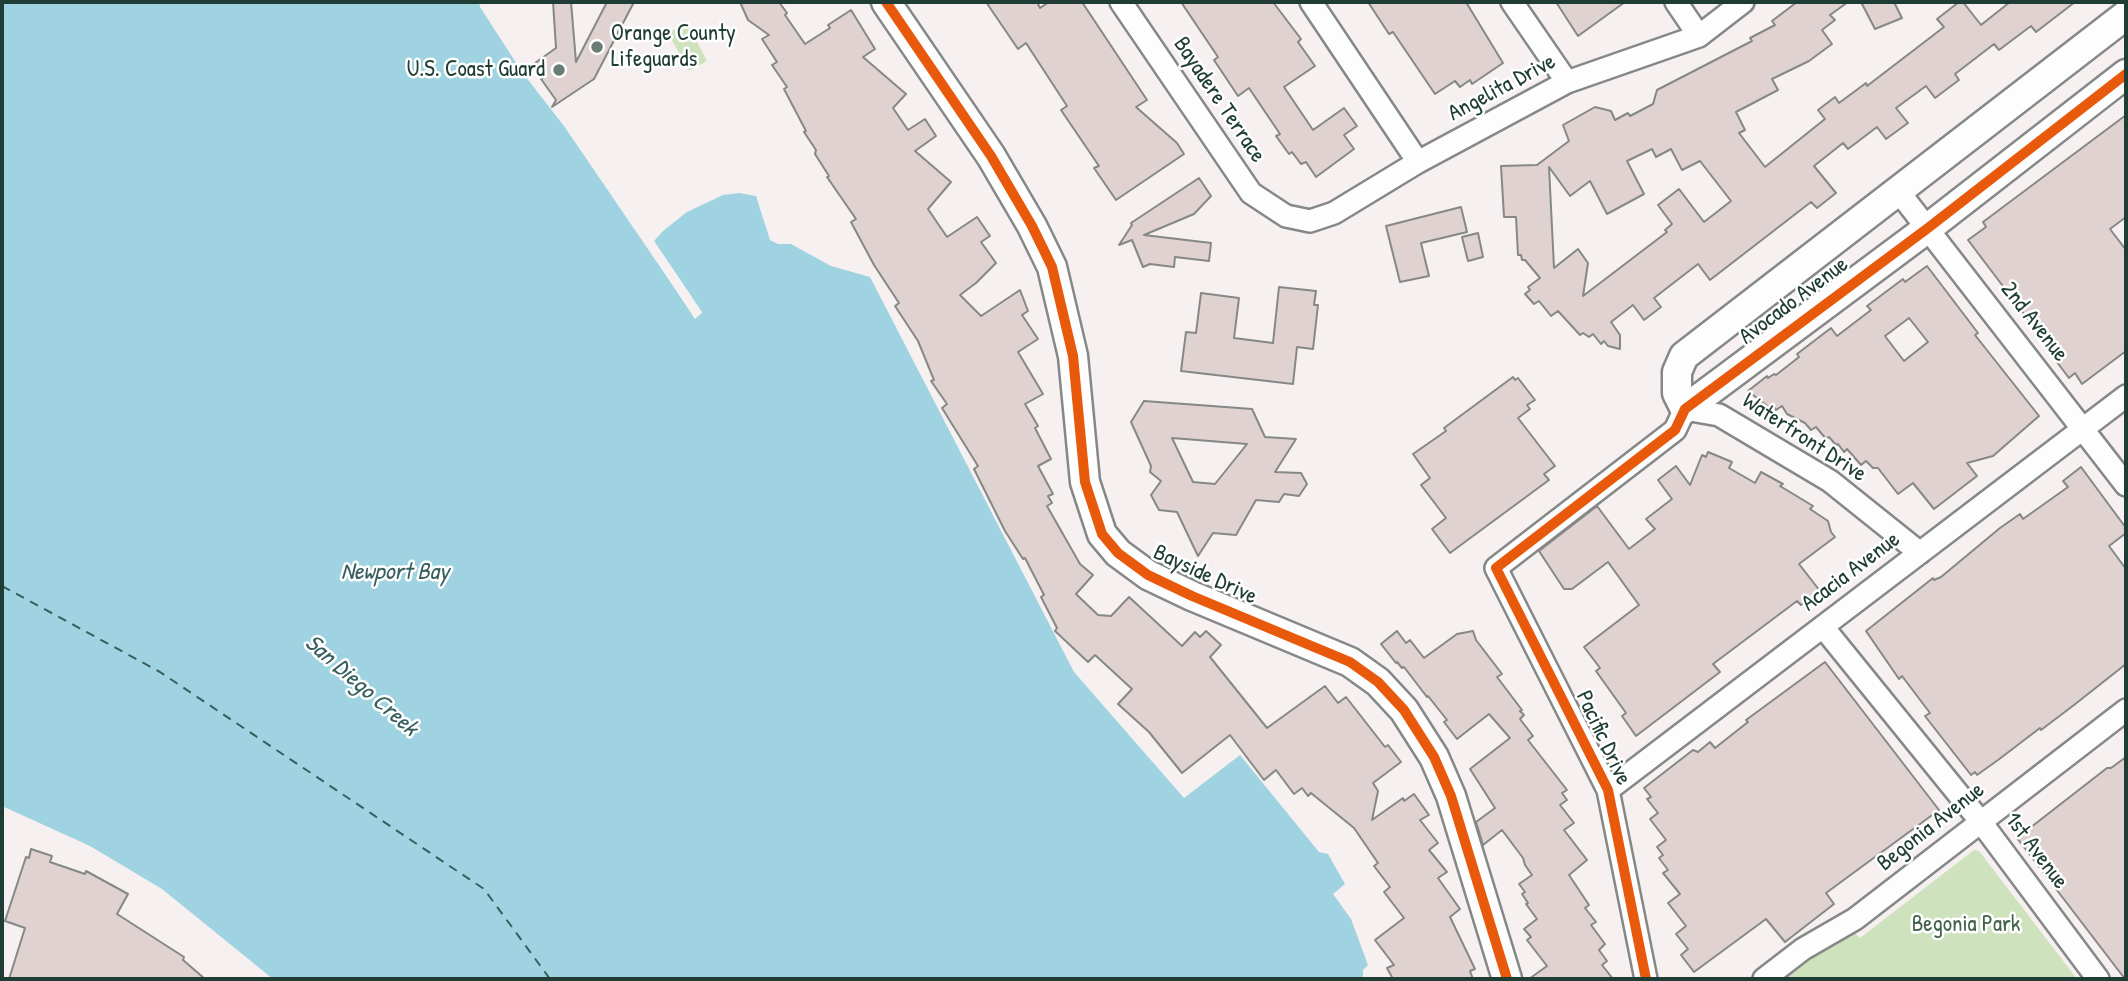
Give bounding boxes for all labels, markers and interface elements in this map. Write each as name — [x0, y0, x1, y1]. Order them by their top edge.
place label: Orange County Lifeguards — [611, 20, 736, 74]
street label: Bayadere Terrace — [1167, 32, 1271, 168]
marker: Orange County Lifeguards — [589, 39, 605, 55]
street label: Angelita Drive — [1444, 48, 1560, 128]
place label: U.S. Coast Guard — [407, 56, 545, 84]
marker: U.S. Coast Guard — [551, 62, 567, 78]
street label: Avocado Avenue — [1734, 251, 1854, 351]
street label: 2nd Avenue — [1994, 277, 2074, 367]
street label: Waterfront Drive — [1737, 388, 1871, 488]
street label: Acacia Avenue — [1796, 526, 1906, 618]
street label: Bayside Drive — [1149, 539, 1261, 611]
water label: Newport Bay — [341, 559, 449, 587]
water label: San Diego Creek — [299, 629, 423, 743]
street label: Pacific Drive — [1569, 686, 1637, 790]
street label: Begonia Avenue — [1872, 777, 1990, 877]
street label: 1st Avenue — [1998, 807, 2074, 895]
park label: Begonia Park — [1912, 911, 2020, 939]

